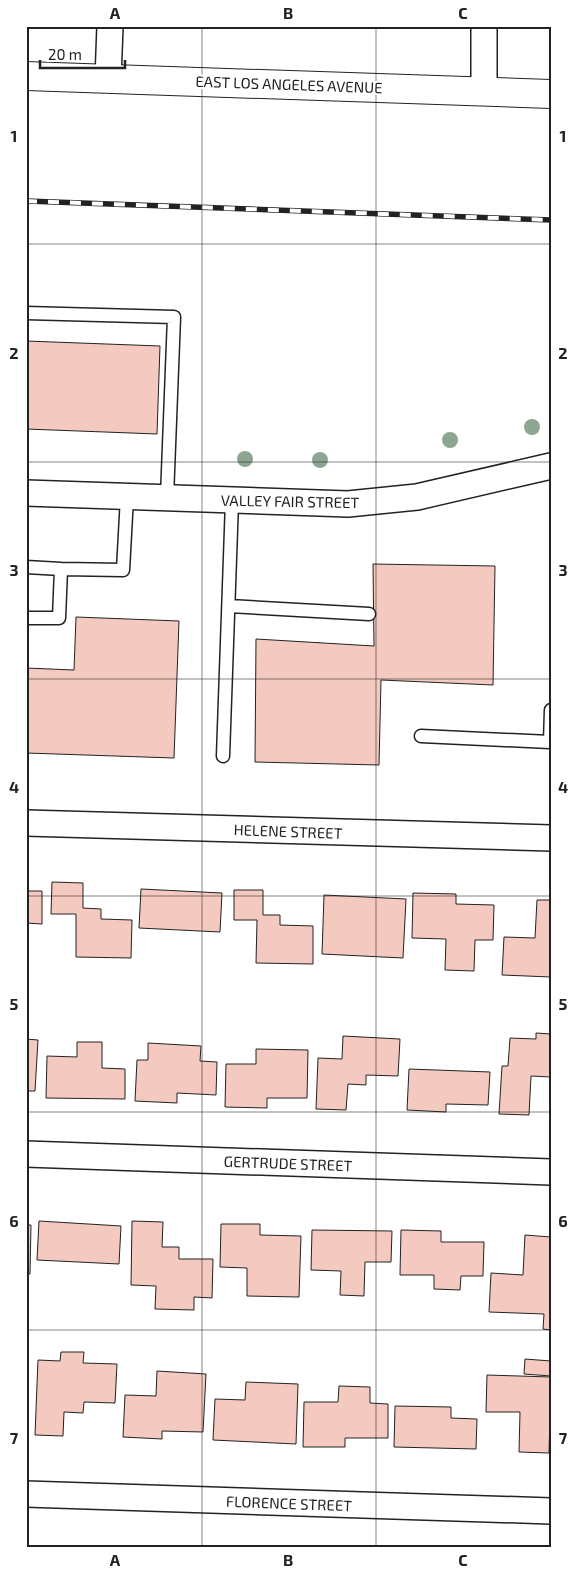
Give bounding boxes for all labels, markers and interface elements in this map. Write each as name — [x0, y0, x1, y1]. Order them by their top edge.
text: A — [110, 3, 121, 22]
text: B — [283, 3, 293, 22]
text: C — [458, 3, 468, 22]
scale bar — [40, 38, 125, 70]
text: 20 m — [48, 45, 82, 63]
street label: EAST LOS ANGELES AVENUE — [195, 72, 383, 96]
text: 1 — [11, 126, 17, 145]
text: 1 — [560, 126, 566, 145]
text: 2 — [9, 343, 19, 362]
text: 2 — [558, 343, 568, 362]
street label: VALLEY FAIR STREET — [221, 491, 360, 511]
text: 3 — [9, 560, 19, 579]
text: 3 — [558, 560, 568, 579]
text: 4 — [9, 777, 19, 796]
text: 4 — [558, 777, 568, 796]
street label: HELENE STREET — [233, 820, 343, 842]
text: 5 — [10, 994, 19, 1013]
text: 5 — [559, 994, 568, 1013]
street label: GERTRUDE STREET — [223, 1152, 353, 1174]
text: 6 — [9, 1211, 19, 1230]
text: 6 — [558, 1211, 568, 1230]
text: 7 — [10, 1428, 19, 1447]
text: 7 — [559, 1428, 568, 1447]
street label: FLORENCE STREET — [226, 1492, 353, 1514]
text: A — [110, 1550, 121, 1569]
text: B — [283, 1550, 293, 1569]
text: C — [458, 1550, 468, 1569]

